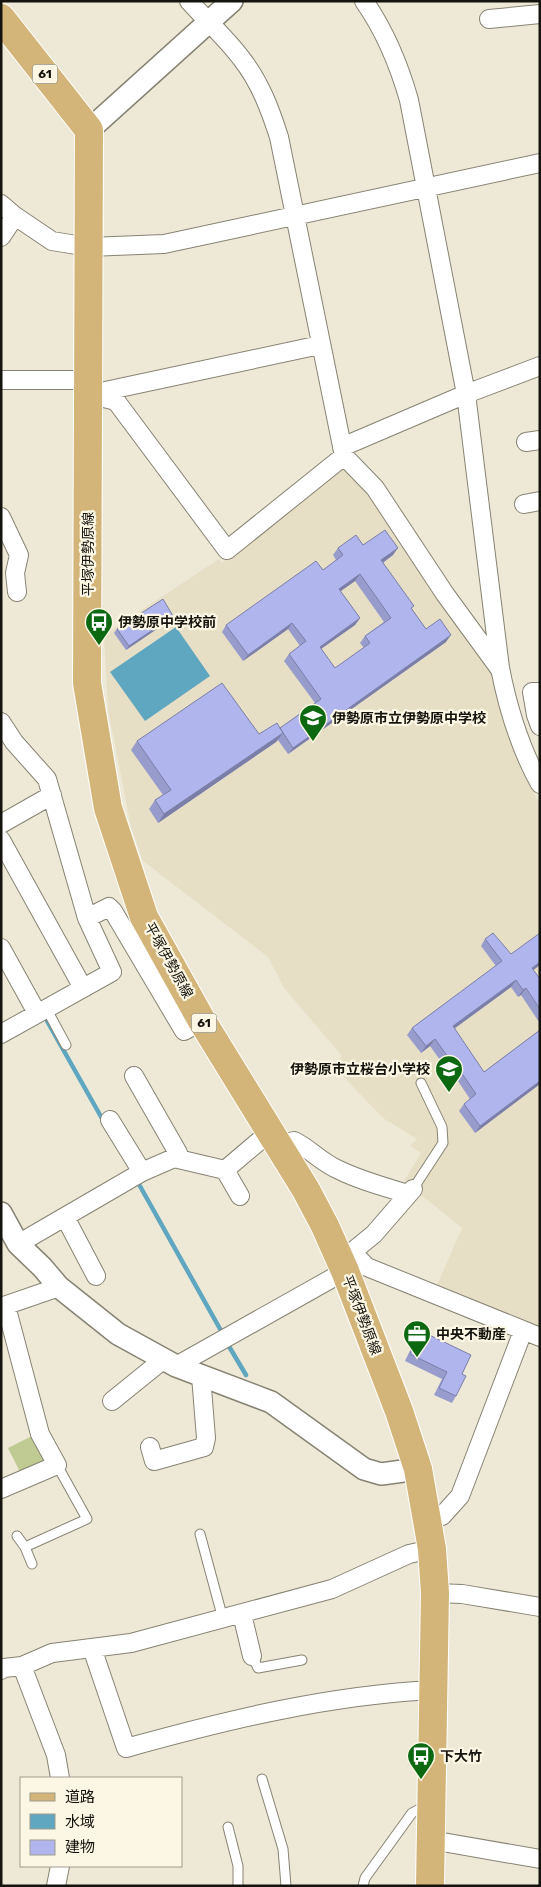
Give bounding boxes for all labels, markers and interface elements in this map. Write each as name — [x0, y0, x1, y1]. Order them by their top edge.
road number: 61 — [32, 64, 58, 84]
street label: 平塚伊勢原線 — [80, 512, 97, 596]
bus stop icon: 伊勢原中学校前 — [84, 607, 114, 646]
place label: 伊勢原中学校前 — [118, 614, 216, 631]
school or university icon: 伊勢原市立伊勢原中学校 — [298, 703, 328, 742]
place label: 伊勢原市立伊勢原中学校 — [332, 710, 486, 727]
street label: 平塚伊勢原線 — [141, 919, 196, 1001]
road number: 61 — [192, 1014, 216, 1032]
school or university icon: 伊勢原市立桜台小学校 — [434, 1054, 464, 1093]
place label: 伊勢原市立桜台小学校 — [290, 1061, 430, 1078]
street label: 平塚伊勢原線 — [339, 1273, 385, 1357]
office icon: 中央不動産 — [402, 1319, 432, 1358]
place label: 中央不動産 — [436, 1326, 506, 1343]
bus stop icon: 下大竹 — [406, 1741, 436, 1780]
place label: 下大竹 — [440, 1748, 482, 1765]
legend — [20, 1777, 182, 1867]
text: 道路 — [65, 1788, 95, 1806]
text: 水域 — [65, 1813, 95, 1831]
text: 建物 — [65, 1838, 95, 1856]

